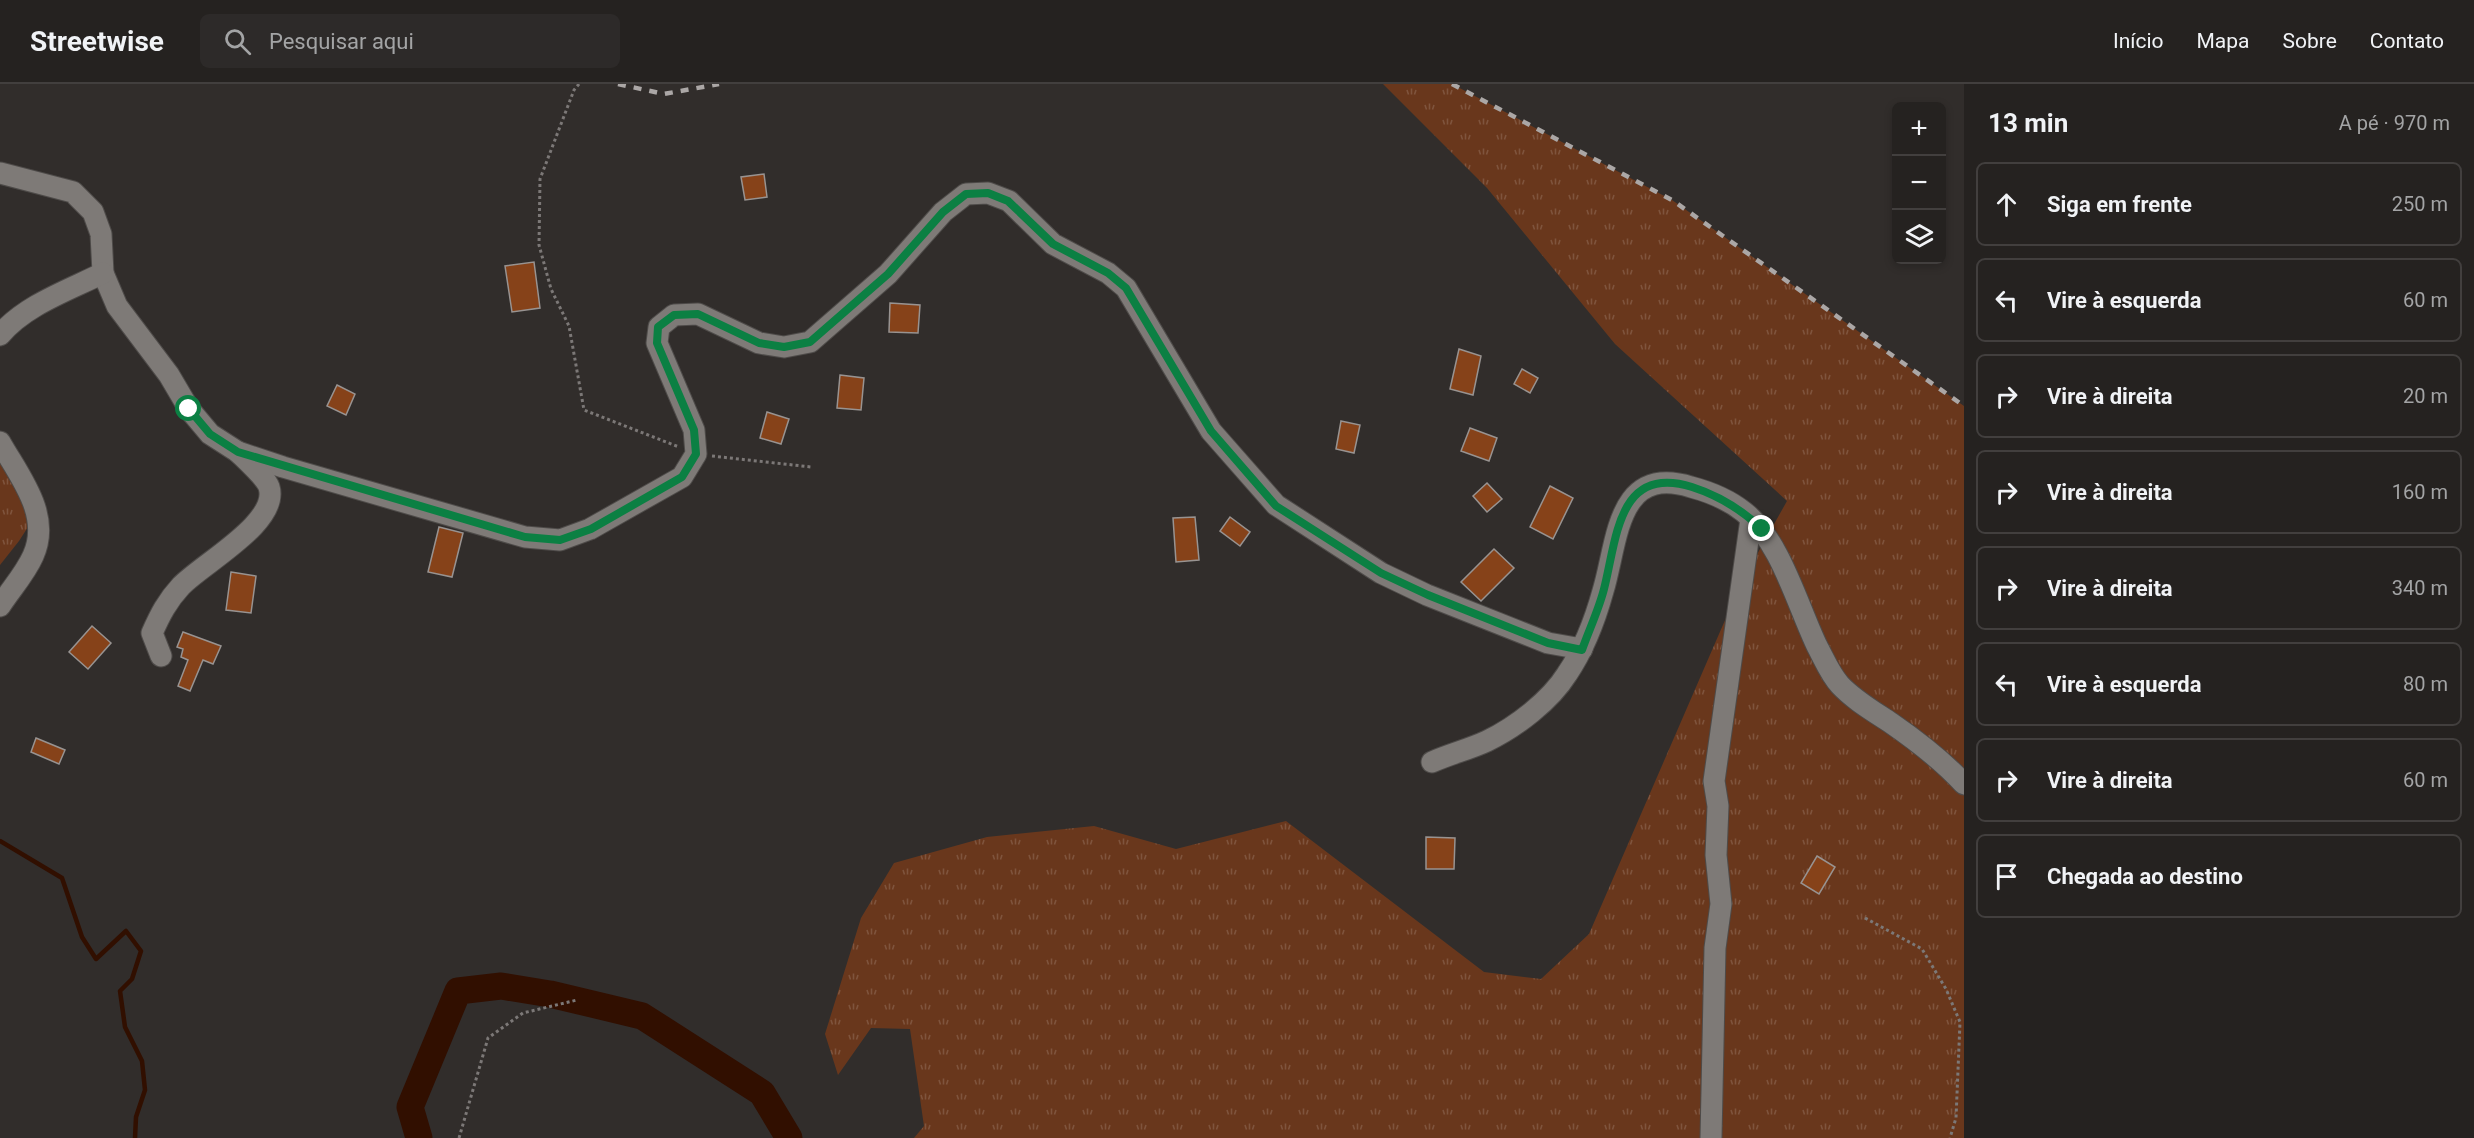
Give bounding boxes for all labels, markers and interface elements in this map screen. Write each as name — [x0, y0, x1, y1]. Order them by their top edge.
search box — [200, 14, 620, 68]
text: Streetwise — [30, 25, 164, 58]
icon: search — [221, 25, 254, 58]
text: Pesquisar aqui — [269, 29, 414, 54]
text: Início — [2113, 29, 2164, 53]
text: Mapa — [2197, 29, 2250, 53]
text: Sobre — [2283, 29, 2337, 53]
text: Contato — [2370, 29, 2444, 53]
map controls — [1892, 102, 1946, 264]
button: + — [1892, 102, 1946, 156]
text: 13 min — [1988, 108, 2068, 138]
text: A pé · 970 m — [2339, 111, 2450, 135]
button: − — [1892, 156, 1946, 210]
icon: ahead — [1990, 188, 2023, 221]
text: Siga em frente — [2047, 192, 2192, 217]
text: 250 m — [2392, 192, 2448, 216]
button: layers — [1892, 210, 1946, 264]
icon: left — [1990, 284, 2023, 317]
text: Vire à esquerda — [2047, 288, 2201, 313]
text: 60 m — [2403, 288, 2448, 312]
icon: right — [1990, 380, 2023, 413]
text: Vire à direita — [2047, 384, 2173, 409]
text: 20 m — [2403, 384, 2448, 408]
route start — [175, 395, 201, 421]
icon: right — [1990, 476, 2023, 509]
text: Vire à direita — [2047, 480, 2173, 505]
text: 160 m — [2392, 480, 2448, 504]
route end — [1748, 515, 1774, 541]
icon: right — [1990, 572, 2023, 605]
text: Vire à direita — [2047, 576, 2173, 601]
text: 340 m — [2392, 576, 2448, 600]
icon: left — [1990, 668, 2023, 701]
text: Vire à esquerda — [2047, 672, 2201, 697]
text: 80 m — [2403, 672, 2448, 696]
icon: right — [1990, 764, 2023, 797]
text: Vire à direita — [2047, 768, 2173, 793]
text: 60 m — [2403, 768, 2448, 792]
icon: arrive — [1990, 860, 2023, 893]
text: Chegada ao destino — [2047, 864, 2243, 889]

